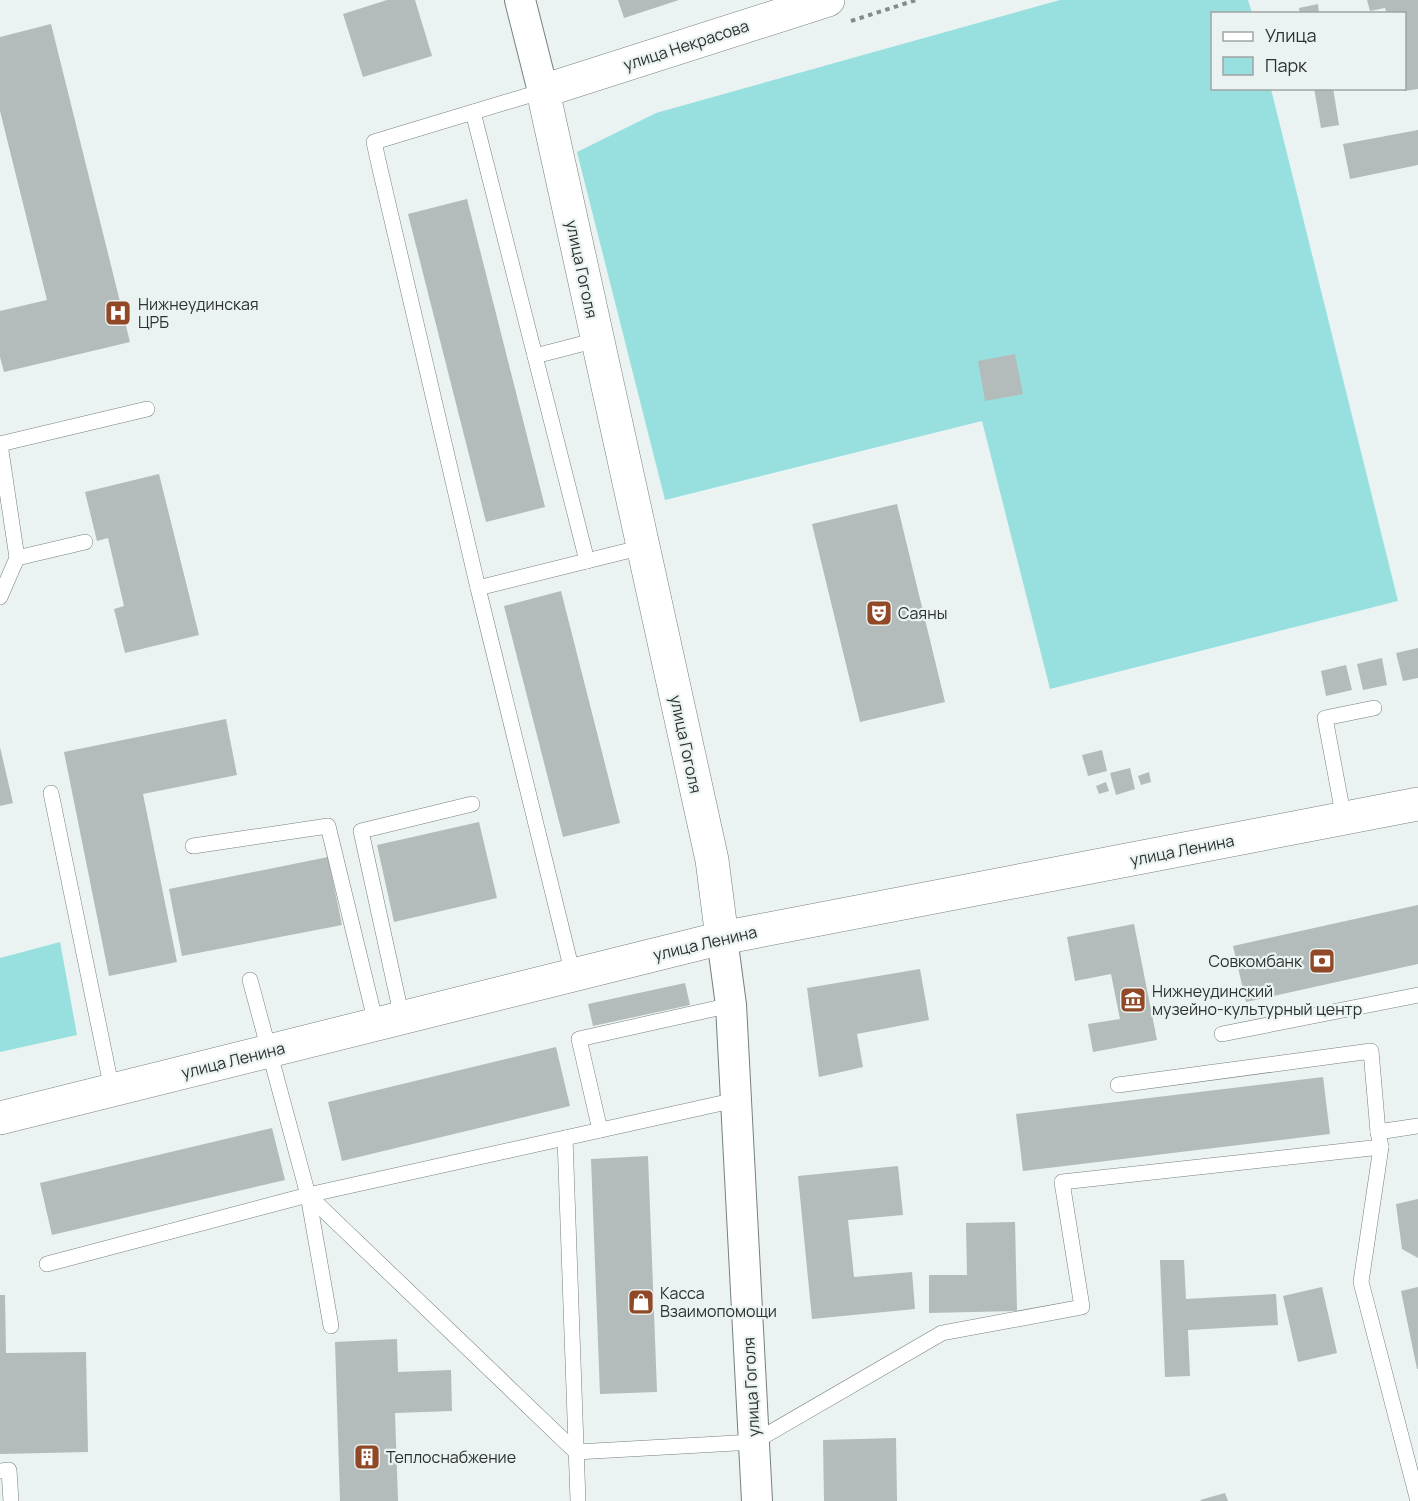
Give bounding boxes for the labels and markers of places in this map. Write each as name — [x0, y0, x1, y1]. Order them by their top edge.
place label: Нижнеудинская ЦРБ — [138, 293, 259, 333]
hospital icon: Нижнеудинская ЦРБ — [103, 298, 133, 328]
theatre icon: Саяны — [864, 598, 894, 628]
place label: Саяны — [898, 602, 947, 624]
bank icon: Совкомбанк — [1307, 946, 1337, 976]
place label: Совкомбанк — [1209, 950, 1303, 972]
place label: Нижнеудинский музейно-культурный центр — [1152, 980, 1362, 1020]
museum icon: Нижнеудинский музейно-культурный центр — [1118, 985, 1148, 1015]
place label: Касса Взаимопомощи — [660, 1282, 777, 1322]
shop icon: Касса Взаимопомощи — [626, 1287, 656, 1317]
building icon: Теплоснабжение — [352, 1442, 382, 1472]
place label: Теплоснабжение — [386, 1446, 516, 1468]

